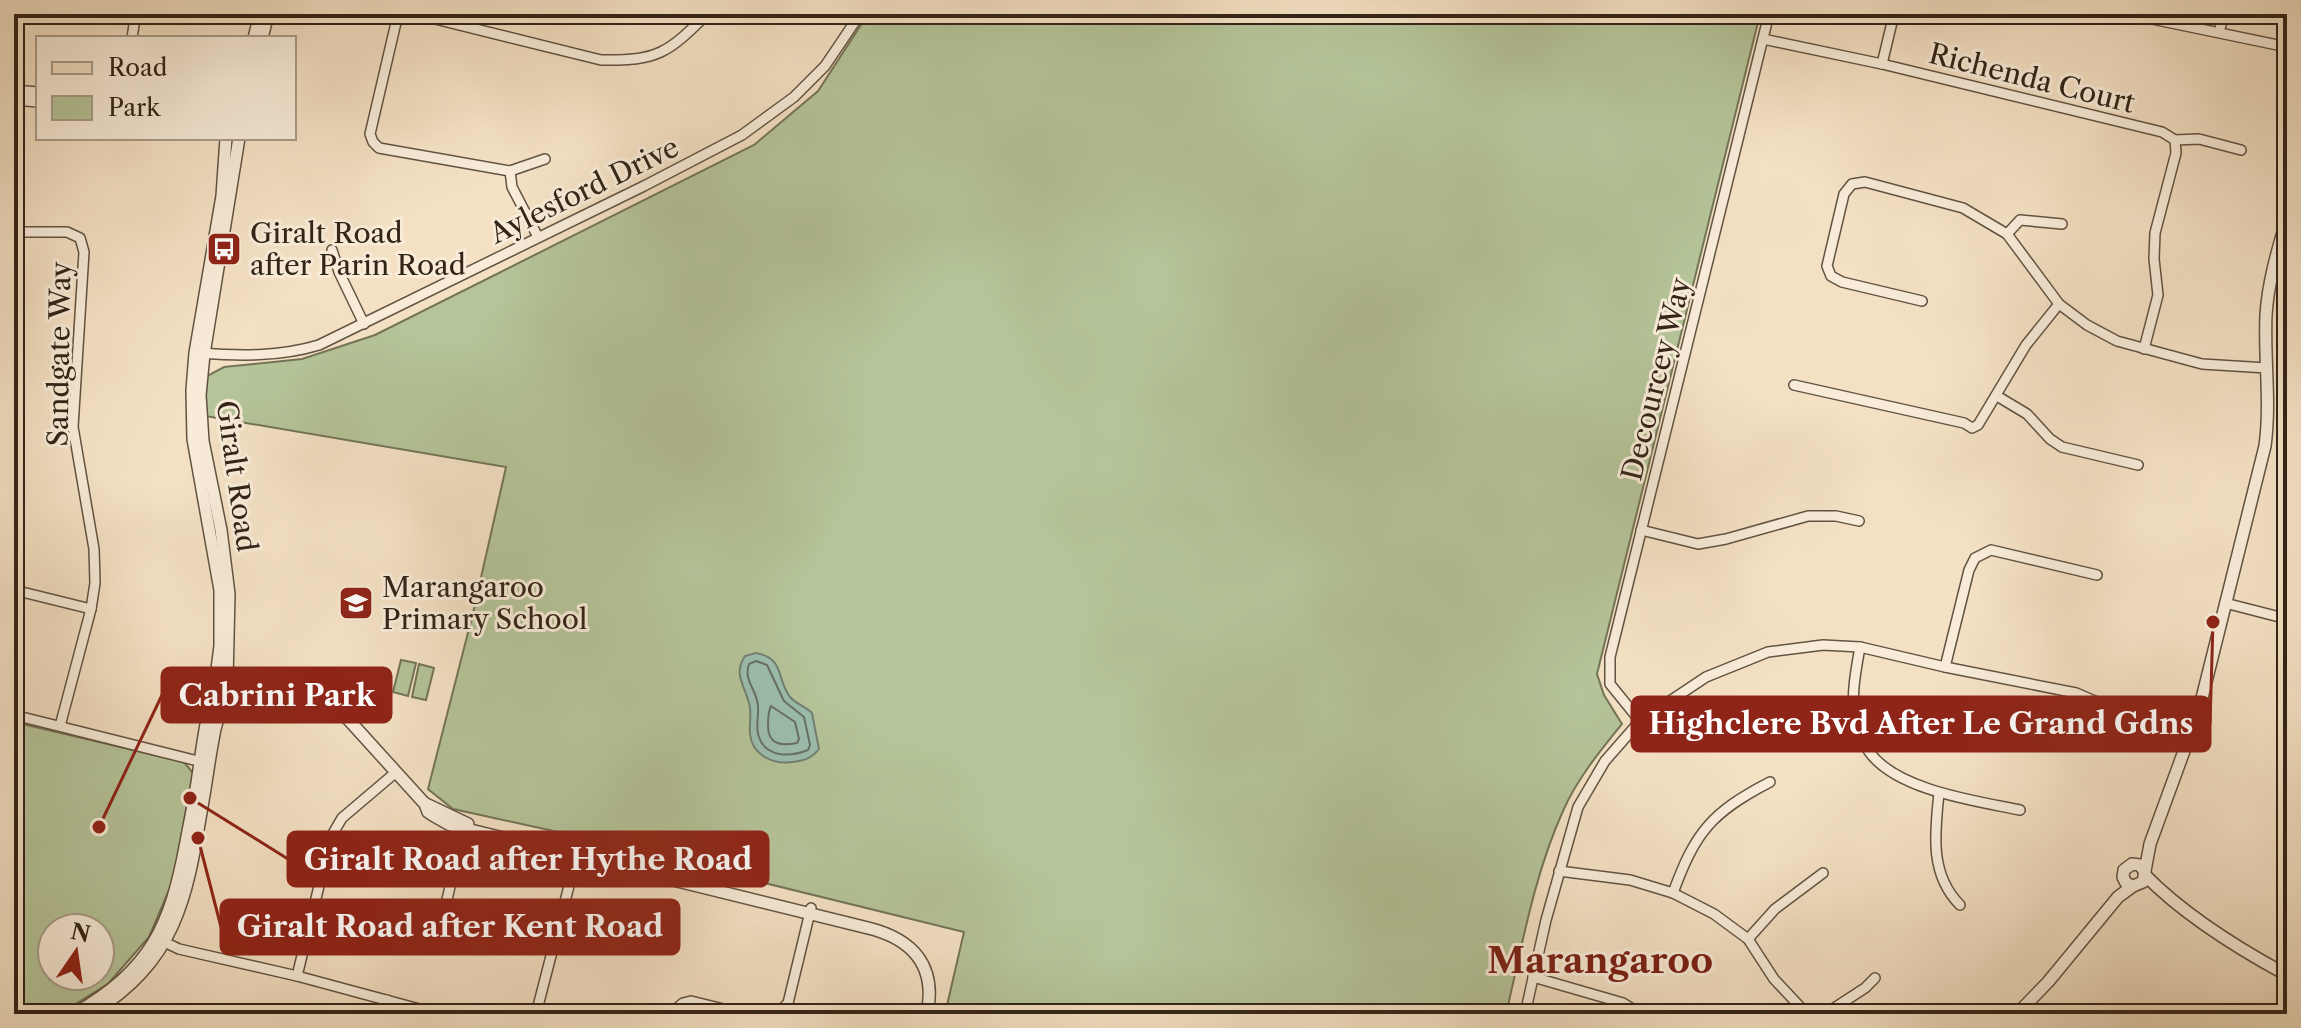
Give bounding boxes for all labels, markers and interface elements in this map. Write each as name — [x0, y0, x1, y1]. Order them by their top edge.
legend — [36, 36, 296, 140]
street label: Richenda Court — [1925, 36, 2139, 120]
text: Road — [108, 53, 168, 82]
text: Park — [108, 93, 161, 122]
street label: Aylesford Drive — [483, 130, 684, 251]
place label: Giralt Road after Parin Road — [250, 216, 466, 282]
bus stop icon: Giralt Road after Parin Road — [205, 230, 243, 268]
street label: Sandgate Way — [40, 261, 78, 447]
street label: Decourcey Way — [1614, 274, 1698, 484]
street label: Giralt Road — [210, 398, 264, 554]
place label: Marangaroo Primary School — [382, 570, 587, 636]
school or university icon: Marangaroo Primary School — [337, 584, 375, 622]
callout: Cabrini Park — [162, 668, 391, 722]
text: Cabrini Park — [179, 677, 377, 714]
callout: Highclere Bvd After Le Grand Gdns — [1632, 697, 2210, 751]
text: Highclere Bvd After Le Grand Gdns — [1648, 705, 2194, 742]
callout: Giralt Road after Hythe Road — [288, 832, 768, 886]
text: Giralt Road after Hythe Road — [304, 841, 752, 878]
callout: Giralt Road after Kent Road — [221, 900, 679, 954]
text: Giralt Road after Kent Road — [237, 908, 663, 945]
north arrow — [36, 912, 116, 992]
text: N — [68, 918, 93, 948]
district label: Marangaroo — [1487, 938, 1713, 982]

